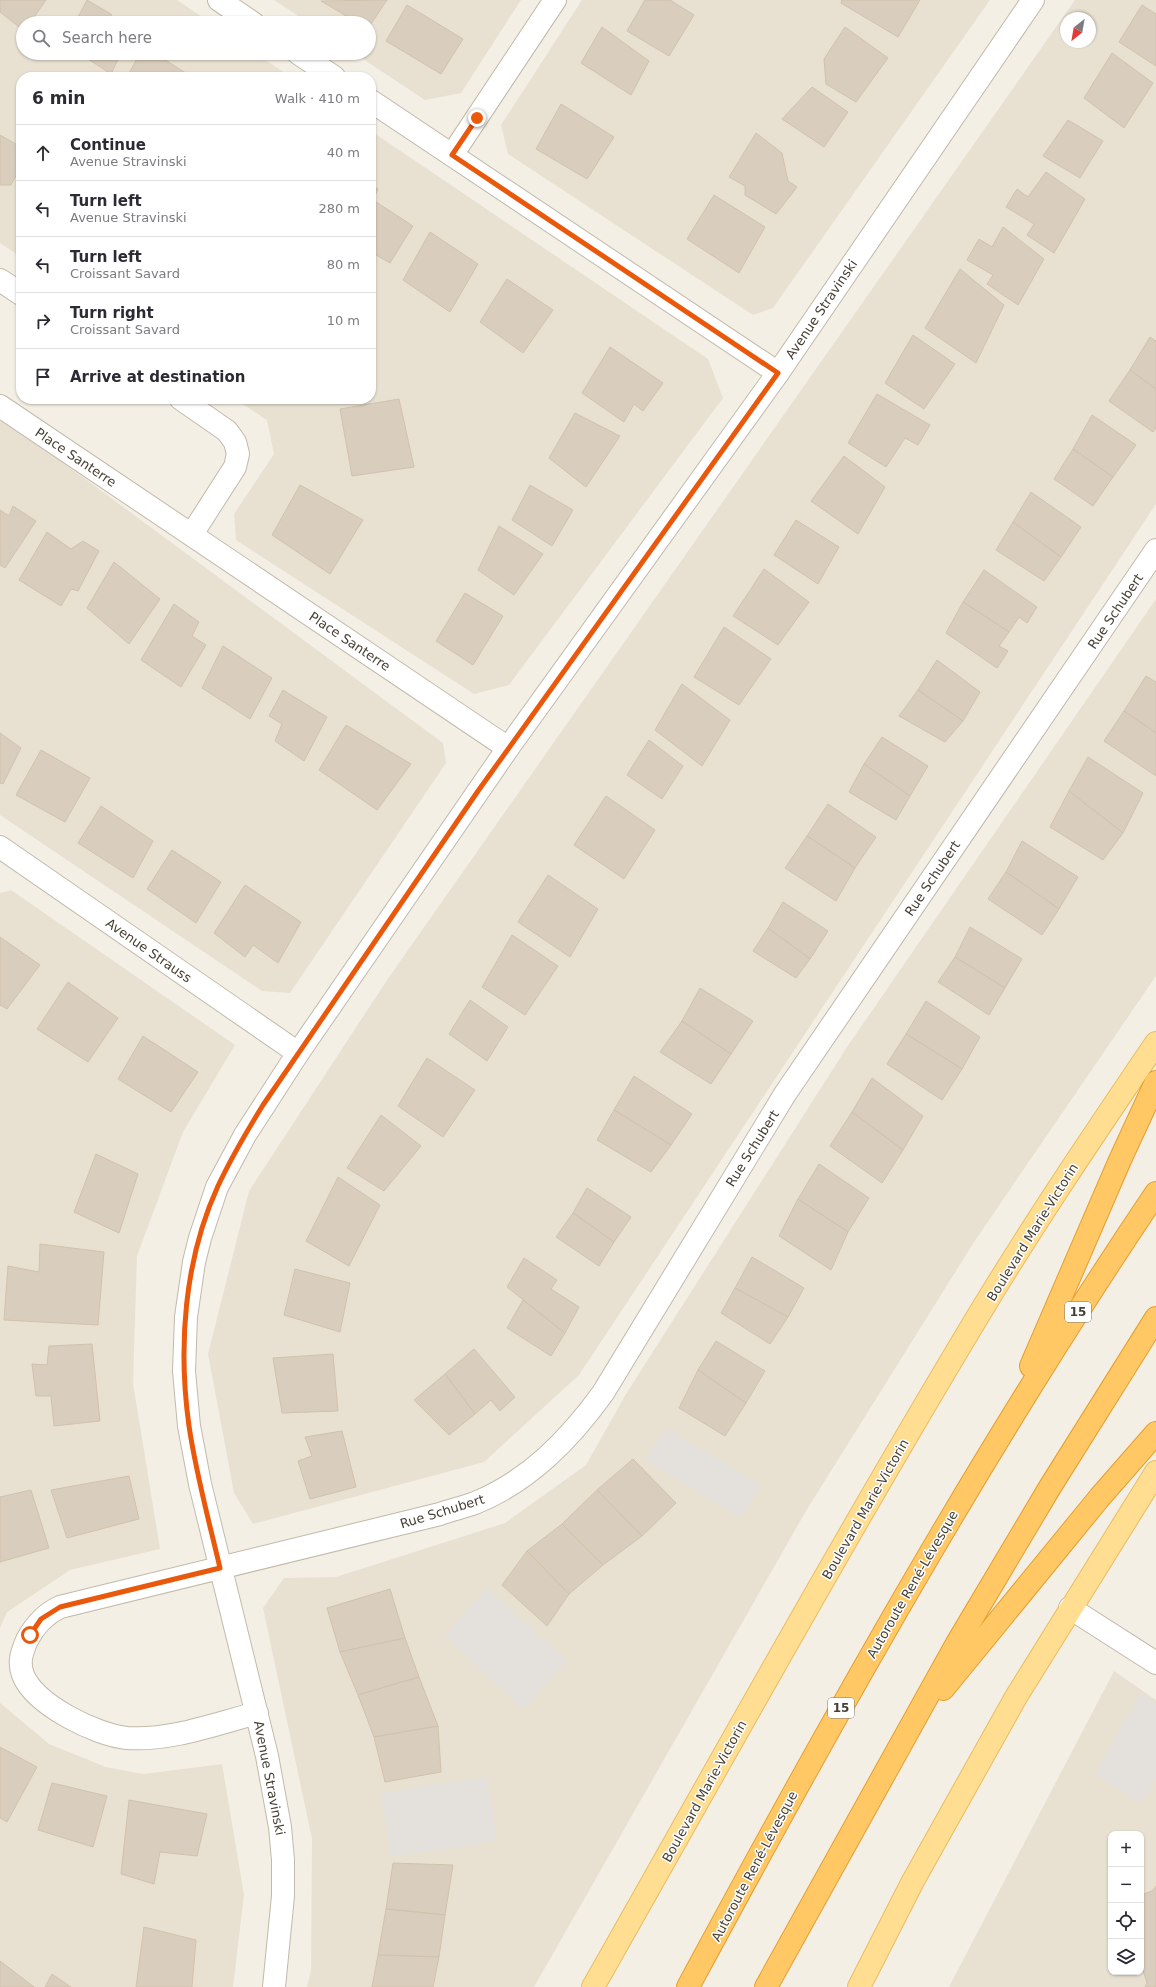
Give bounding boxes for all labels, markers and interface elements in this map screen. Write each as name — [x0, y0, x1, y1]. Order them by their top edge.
north arrow — [1060, 12, 1096, 48]
search box — [16, 16, 376, 60]
icon: search — [30, 27, 52, 49]
text: Search here — [62, 29, 152, 47]
text: 6 min — [32, 88, 85, 108]
text: Walk · 410 m — [275, 91, 360, 106]
route end — [468, 109, 486, 127]
text: Continue — [70, 136, 146, 154]
icon: ahead — [32, 142, 54, 164]
text: 40 m — [327, 145, 360, 160]
text: Avenue Stravinski — [70, 154, 187, 169]
text: Turn left — [70, 192, 142, 210]
icon: left — [32, 198, 54, 220]
text: 280 m — [318, 201, 360, 216]
text: Avenue Stravinski — [70, 210, 187, 225]
text: Turn left — [70, 248, 142, 266]
icon: left — [32, 254, 54, 276]
text: 80 m — [327, 257, 360, 272]
street label: Avenue Stravinski — [783, 257, 860, 362]
text: Croissant Savard — [70, 266, 180, 281]
text: Turn right — [70, 304, 154, 322]
icon: right — [32, 310, 54, 332]
text: 10 m — [327, 313, 360, 328]
text: Croissant Savard — [70, 322, 180, 337]
icon: arrive — [32, 366, 54, 388]
text: Arrive at destination — [70, 368, 245, 386]
street label: Place Santerre — [32, 425, 119, 490]
street label: Rue Schubert — [1085, 571, 1146, 652]
street label: Place Santerre — [306, 609, 393, 674]
street label: Rue Schubert — [902, 838, 963, 919]
street label: Avenue Strauss — [103, 915, 195, 986]
street label: Rue Schubert — [723, 1107, 782, 1189]
street label: Boulevard Marie-Victorin — [984, 1161, 1081, 1304]
road number: 15 — [1065, 1302, 1091, 1322]
street label: Boulevard Marie-Victorin — [819, 1436, 912, 1582]
street label: Rue Schubert — [398, 1492, 486, 1531]
street label: Autoroute René-Lévesque — [864, 1508, 961, 1661]
route start — [21, 1626, 39, 1644]
road number: 15 — [828, 1698, 854, 1718]
street label: Boulevard Marie-Victorin — [659, 1718, 750, 1865]
street label: Avenue Stravinski — [251, 1719, 288, 1837]
street label: Autoroute René-Lévesque — [708, 1789, 801, 1944]
map controls — [1108, 1831, 1144, 1975]
button: + — [1108, 1831, 1144, 1867]
button: − — [1108, 1867, 1144, 1903]
button: locate — [1108, 1903, 1144, 1939]
button: layers — [1108, 1939, 1144, 1975]

